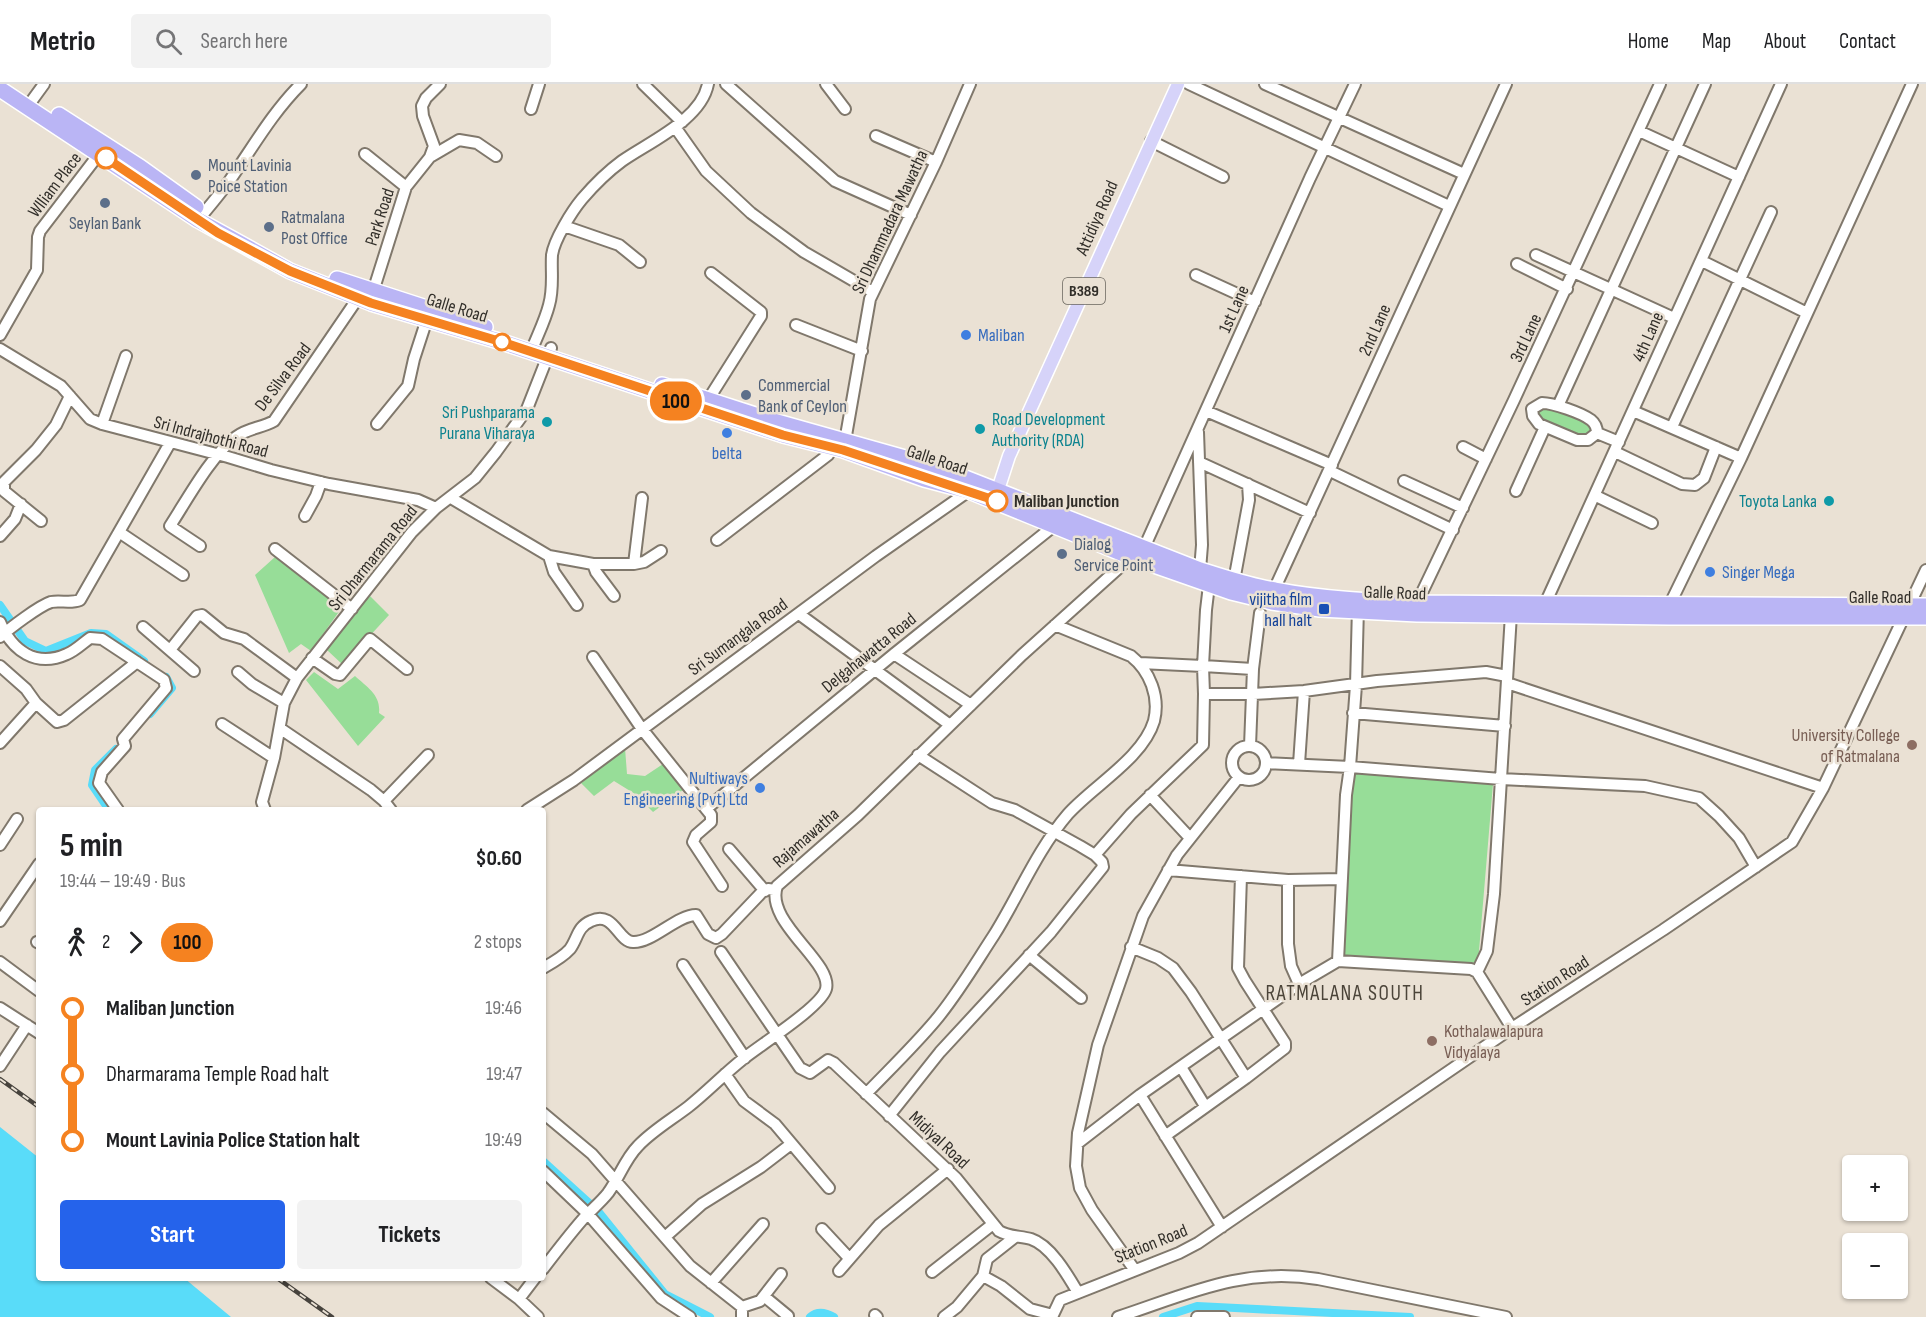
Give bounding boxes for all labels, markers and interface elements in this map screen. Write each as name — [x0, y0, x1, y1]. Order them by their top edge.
search box — [131, 14, 551, 68]
text: Metrio — [30, 25, 95, 58]
icon: search — [152, 25, 185, 58]
text: Search here — [200, 28, 288, 55]
text: Home — [1628, 29, 1669, 54]
text: Map — [1702, 29, 1731, 54]
text: About — [1764, 29, 1806, 54]
text: Contact — [1839, 29, 1896, 54]
unlabelled marker — [95, 147, 117, 169]
street label: Sri Dhammadara Mawatha — [847, 147, 933, 297]
street label: Wlliam Place — [24, 148, 86, 222]
place label: Mount Lavinia Poice Station — [208, 155, 292, 197]
marker: Mount Lavinia Poice Station — [189, 168, 203, 182]
street label: Attidiya Road — [1071, 177, 1123, 259]
street label: Park Road — [361, 186, 399, 248]
marker: Seylan Bank — [98, 196, 112, 210]
place label: Ratmalana Post Office — [281, 207, 348, 249]
place label: Seylan Bank — [69, 213, 141, 234]
marker: Ratmalana Post Office — [262, 220, 276, 234]
road number: B389 — [1063, 278, 1105, 304]
street label: 1st Lane — [1214, 282, 1254, 336]
street label: Galle Road — [424, 289, 490, 327]
street label: 2nd Lane — [1354, 301, 1396, 359]
street label: 4th Lane — [1628, 309, 1668, 365]
street label: 3rd Lane — [1506, 310, 1546, 366]
place label: Maliban — [978, 325, 1025, 346]
marker: Maliban — [959, 328, 973, 342]
unlabelled marker — [493, 333, 511, 351]
street label: De Silva Road — [251, 339, 315, 415]
place label: Commercial Bank of Ceylon — [758, 375, 847, 417]
line badge: 100 — [642, 382, 710, 420]
marker: Commercial Bank of Ceylon — [739, 388, 753, 402]
text: 100 — [662, 389, 690, 414]
place label: Sri Pushparama Purana Viharaya — [439, 402, 535, 444]
place label: Road Development Authority (RDA) — [991, 409, 1106, 451]
street label: Sri Indrajhothi Road — [152, 412, 270, 462]
marker: Sri Pushparama Purana Viharaya — [540, 415, 554, 429]
marker: Road Development Authority (RDA) — [973, 422, 987, 436]
marker: belta — [720, 426, 734, 440]
street label: Galle Road — [904, 440, 970, 480]
place label: belta — [712, 443, 742, 464]
marker: Maliban Junction — [986, 490, 1008, 512]
place label: Maliban Junction — [1014, 491, 1119, 512]
place label: Toyota Lanka — [1739, 491, 1817, 512]
marker: Toyota Lanka — [1822, 494, 1836, 508]
street label: Sri Dharmarama Road — [324, 501, 422, 615]
place label: Dialog Service Point — [1074, 534, 1154, 576]
marker: Dialog Service Point — [1055, 547, 1069, 561]
place label: Singer Mega — [1722, 562, 1795, 583]
marker: Singer Mega — [1703, 565, 1717, 579]
street label: Galle Road — [1363, 581, 1427, 605]
street label: Galle Road — [1849, 587, 1911, 608]
place label: vijitha film hall halt — [1249, 589, 1313, 631]
street label: Sri Sumangala Road — [684, 594, 792, 680]
marker: vijitha film hall halt — [1317, 602, 1331, 616]
street label: Delgahawatta Road — [818, 609, 920, 697]
place label: University College of Ratmalana — [1792, 725, 1900, 767]
marker: University College of Ratmalana — [1905, 738, 1919, 752]
place label: Nultiways Engineering (Pvt) Ltd — [624, 768, 748, 810]
marker: Nultiways Engineering (Pvt) Ltd — [753, 781, 767, 795]
street label: Rajamawatha — [769, 804, 843, 872]
text: 5 min — [60, 826, 123, 866]
text: $0.60 — [475, 845, 522, 872]
text: 19:44 – 19:49 · Bus — [60, 869, 186, 893]
icon: walk — [60, 926, 93, 959]
icon: forward — [119, 926, 152, 959]
text: 2 — [102, 930, 110, 954]
text: 100 — [173, 930, 201, 955]
text: 2 stops — [474, 930, 522, 954]
street label: Station Road — [1517, 951, 1593, 1011]
district label: RATMALANA SOUTH — [1265, 981, 1425, 1006]
text: Maliban Junction — [106, 995, 235, 1022]
text: 19:46 — [485, 996, 522, 1020]
place label: Kothalawalapura Vidyalaya — [1444, 1021, 1544, 1063]
marker: Kothalawalapura Vidyalaya — [1425, 1034, 1439, 1048]
text: Dharmarama Temple Road halt — [106, 1061, 329, 1088]
text: 19:47 — [486, 1062, 522, 1086]
street label: Midiyal Road — [905, 1107, 973, 1173]
text: Mount Lavinia Police Station halt — [106, 1127, 360, 1154]
text: 19:49 — [485, 1128, 522, 1152]
map controls — [1842, 1155, 1908, 1299]
button: + — [1842, 1155, 1908, 1221]
button: Start — [60, 1200, 285, 1269]
button: Tickets — [297, 1200, 522, 1269]
street label: Station Road — [1111, 1220, 1191, 1268]
button: − — [1842, 1233, 1908, 1299]

